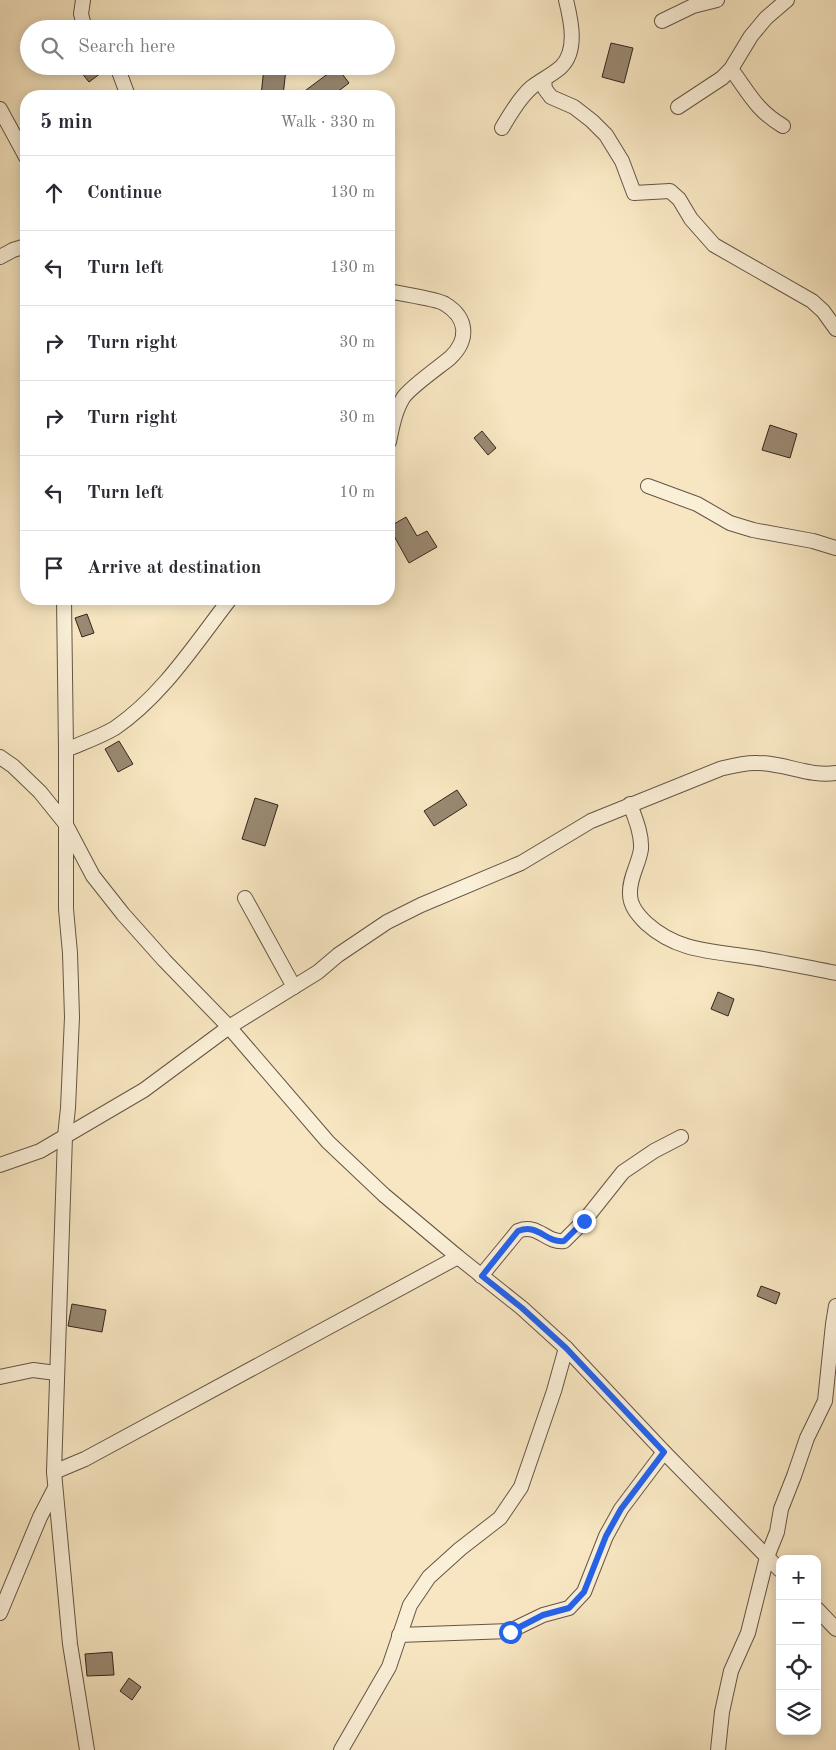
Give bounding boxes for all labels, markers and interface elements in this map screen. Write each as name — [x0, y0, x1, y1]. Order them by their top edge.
search box — [20, 20, 395, 75]
icon: search — [38, 34, 66, 62]
text: Search here — [78, 38, 175, 57]
text: 5 min — [40, 112, 93, 133]
text: Walk · 330 m — [280, 115, 375, 131]
icon: ahead — [40, 179, 68, 207]
text: Continue — [87, 184, 162, 203]
text: 130 m — [330, 185, 375, 201]
icon: left — [40, 254, 68, 282]
text: Turn left — [87, 259, 164, 278]
text: 130 m — [330, 260, 375, 276]
icon: right — [40, 329, 68, 357]
text: Turn right — [87, 334, 177, 353]
text: 30 m — [339, 335, 375, 351]
icon: right — [40, 404, 68, 432]
text: Turn right — [87, 409, 177, 428]
text: 30 m — [339, 410, 375, 426]
icon: left — [40, 479, 68, 507]
text: Turn left — [87, 484, 164, 503]
text: 10 m — [339, 485, 375, 501]
icon: arrive — [40, 554, 68, 582]
text: Arrive at destination — [87, 559, 261, 578]
route end — [573, 1210, 596, 1233]
map controls — [776, 1555, 821, 1735]
button: + — [776, 1555, 821, 1600]
button: − — [776, 1600, 821, 1645]
route start — [499, 1621, 522, 1644]
button: locate — [776, 1645, 821, 1690]
button: layers — [776, 1690, 821, 1735]

